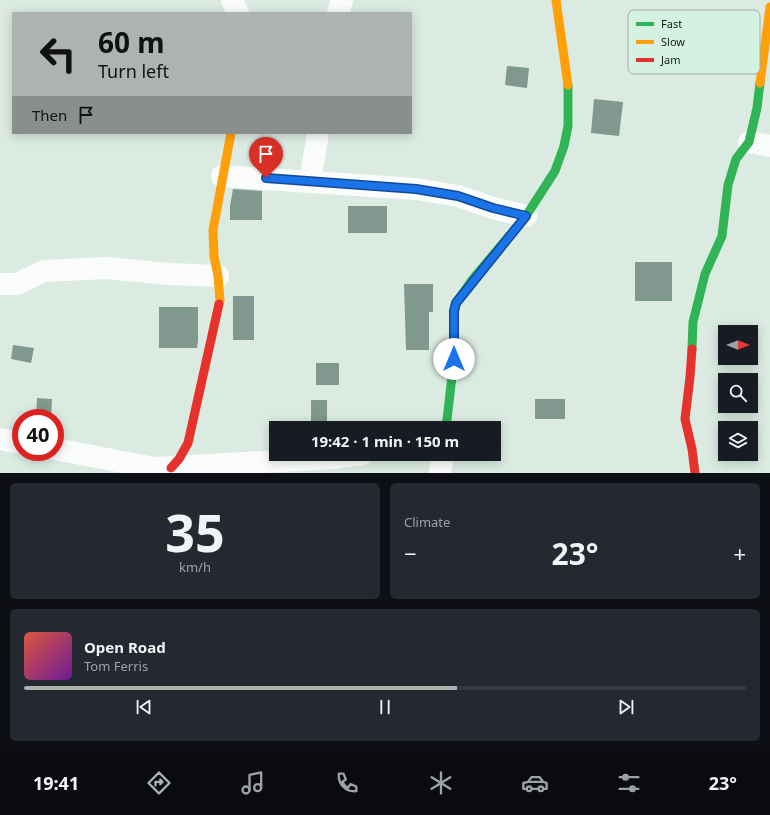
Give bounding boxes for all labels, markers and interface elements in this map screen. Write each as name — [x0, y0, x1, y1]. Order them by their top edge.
legend — [628, 10, 760, 74]
text: Fast — [661, 16, 682, 31]
text: 60 m — [98, 23, 165, 61]
icon: left — [32, 28, 84, 80]
text: Slow — [661, 34, 685, 49]
text: Jam — [660, 52, 680, 67]
text: Turn left — [98, 59, 169, 83]
icon: arrive — [75, 104, 97, 126]
text: Then — [32, 105, 67, 125]
pin — [249, 137, 283, 178]
icon: arrive — [255, 143, 277, 165]
north arrow — [718, 325, 758, 365]
map controls — [718, 325, 758, 461]
position arrow — [433, 338, 475, 380]
button: search — [718, 373, 758, 413]
speed limit sign: 40 — [12, 409, 64, 461]
button: layers — [718, 421, 758, 461]
text: 19:42 · 1 min · 150 m — [311, 431, 459, 451]
text: 35 — [165, 496, 225, 567]
text: Climate — [404, 513, 450, 531]
text: 23° — [551, 533, 599, 574]
text: − — [404, 538, 417, 568]
text: + — [733, 538, 746, 568]
text: km/h — [179, 558, 211, 576]
text: Open Road — [84, 637, 166, 657]
text: Tom Ferris — [84, 657, 148, 675]
icon: previous — [133, 696, 155, 718]
icon: pause — [374, 696, 396, 718]
icon: next — [615, 696, 637, 718]
icon: directions — [145, 769, 173, 797]
icon: music — [239, 769, 267, 797]
icon: phone — [333, 769, 361, 797]
icon: climate — [427, 769, 455, 797]
icon: car — [521, 769, 549, 797]
icon: filters — [615, 769, 643, 797]
text: 19:41 — [33, 771, 79, 795]
text: 23° — [709, 771, 737, 795]

